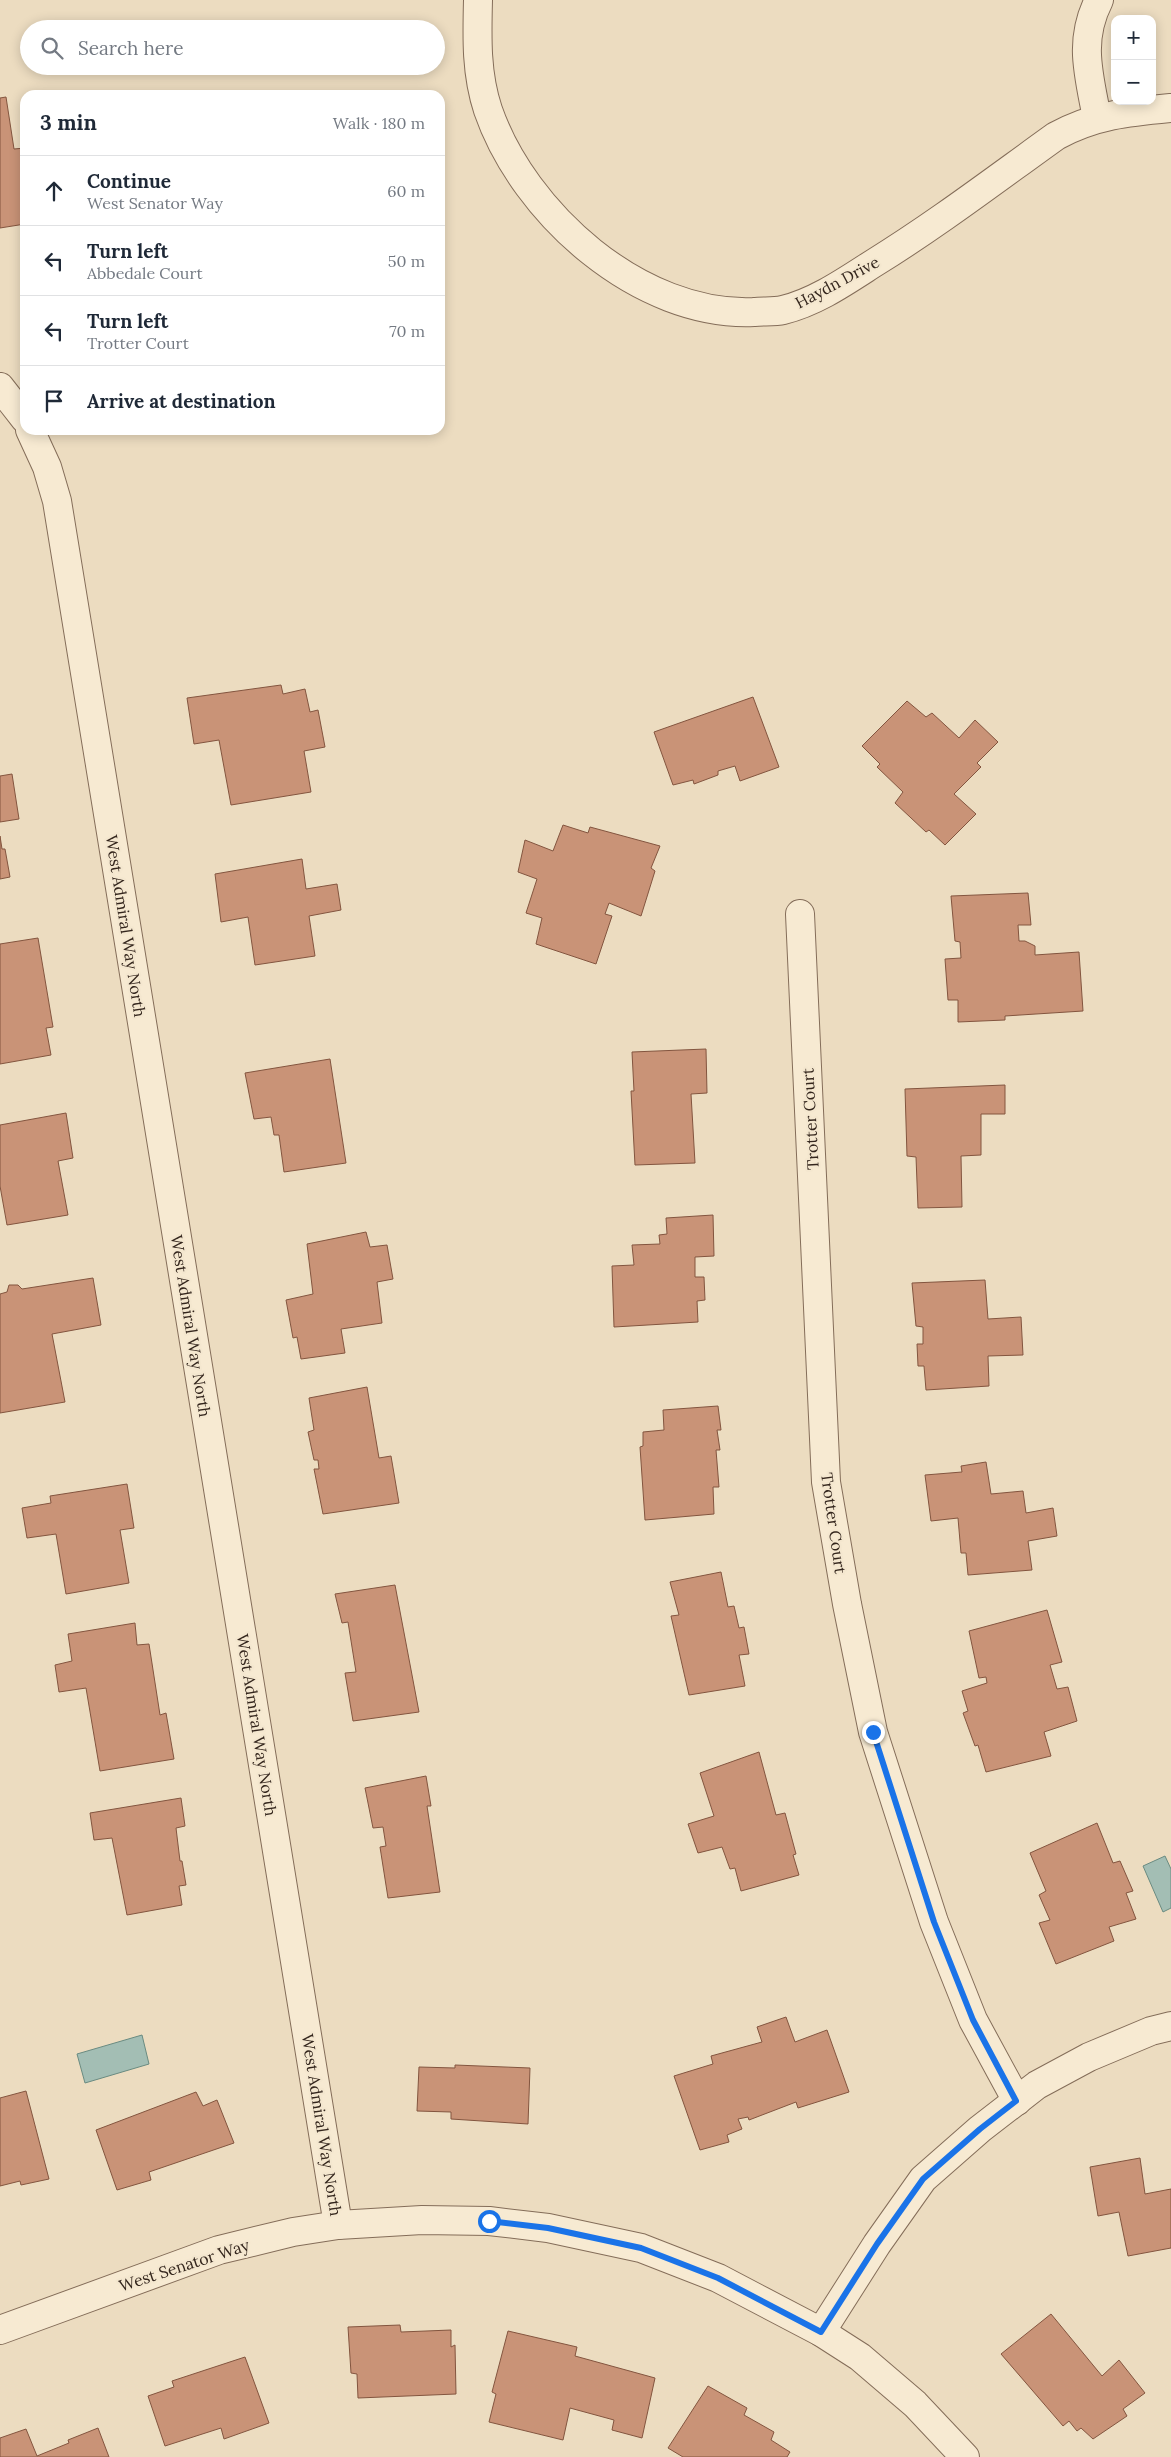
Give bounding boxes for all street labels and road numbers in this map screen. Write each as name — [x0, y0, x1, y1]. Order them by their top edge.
street label: Haydn Drive — [792, 251, 883, 312]
street label: West Admiral Way North — [102, 834, 150, 1019]
street label: Trotter Court — [797, 1067, 823, 1170]
street label: West Admiral Way North — [167, 1234, 215, 1419]
street label: Trotter Court — [817, 1471, 851, 1576]
street label: West Admiral Way North — [233, 1633, 281, 1818]
street label: West Admiral Way North — [298, 2033, 346, 2218]
street label: West Senator Way — [116, 2234, 252, 2296]

